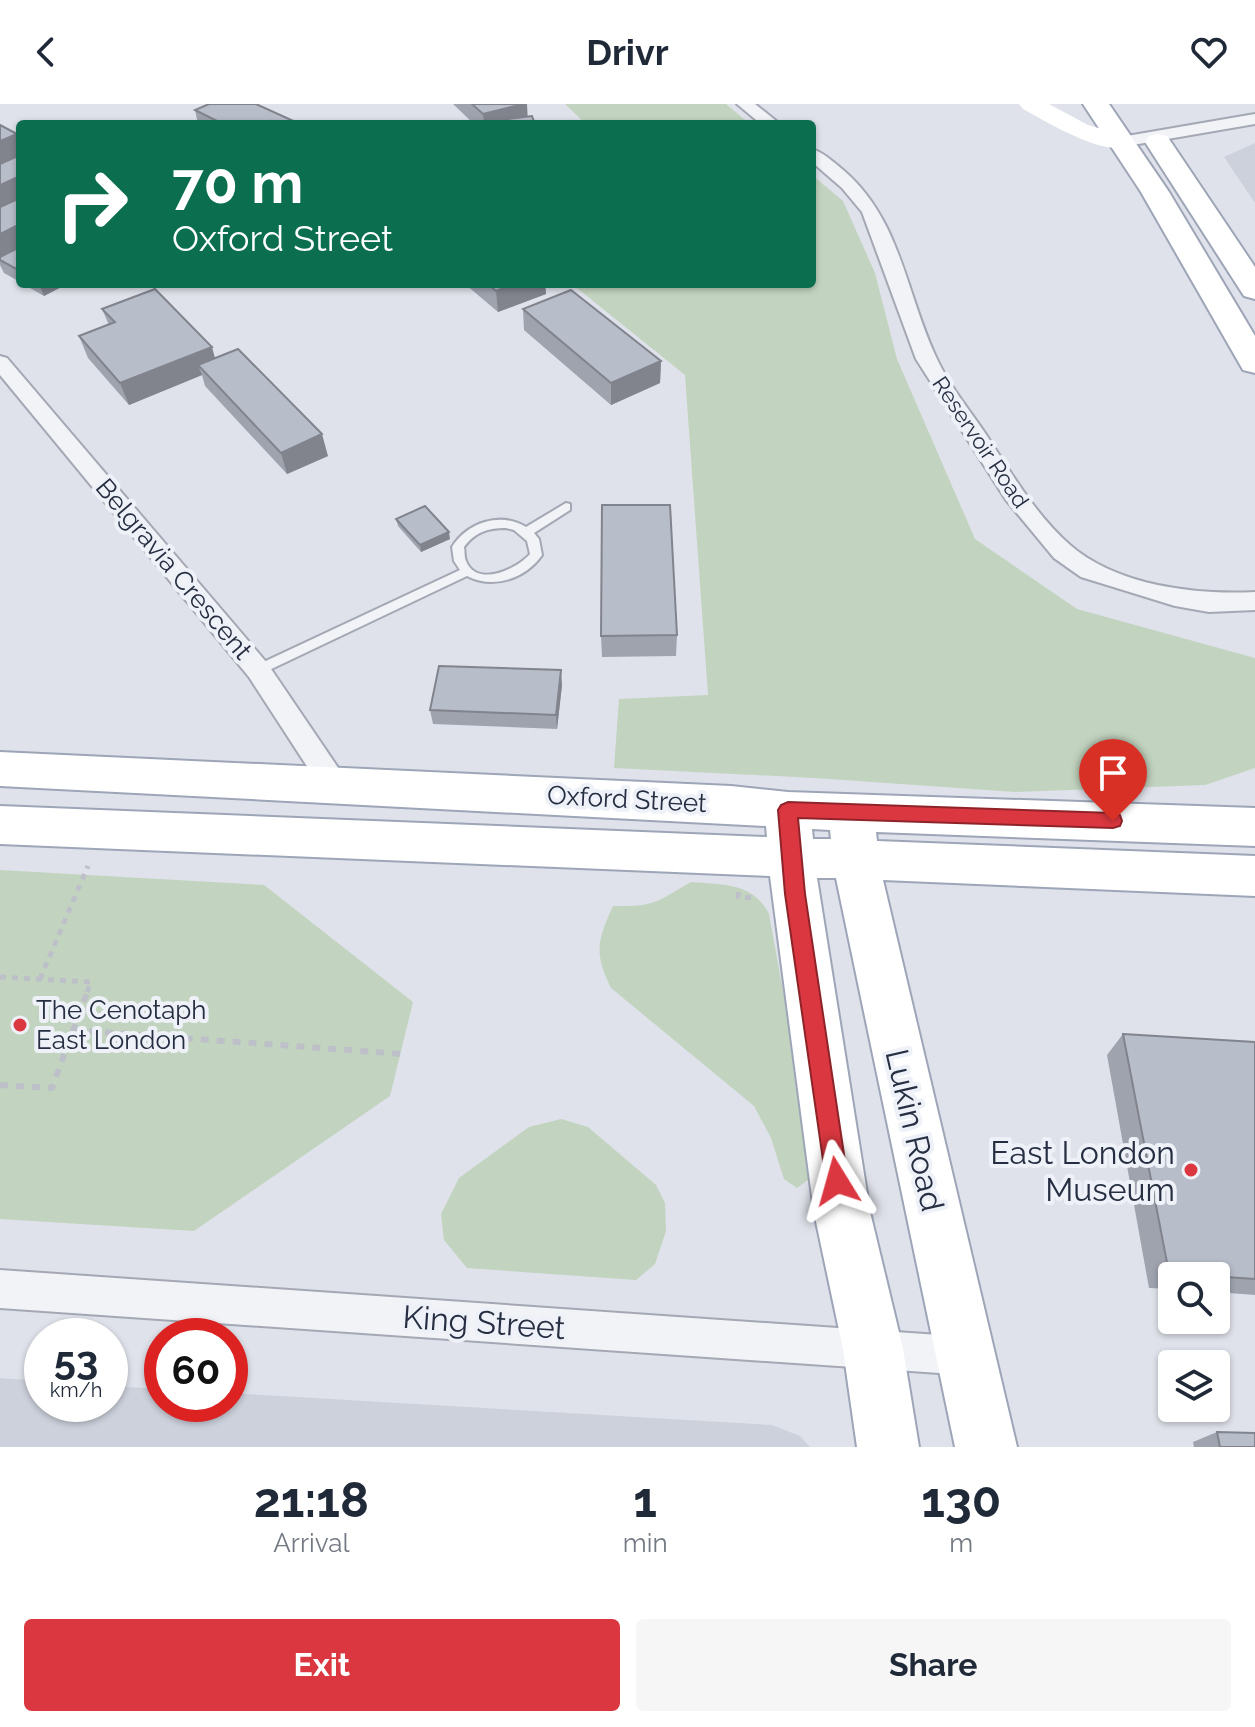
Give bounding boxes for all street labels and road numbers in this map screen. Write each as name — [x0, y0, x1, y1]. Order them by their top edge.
street label: Reservoir Road — [927, 371, 1035, 513]
street label: Belgravia Crescent — [90, 473, 258, 666]
street label: Oxford Street — [546, 780, 708, 818]
street label: Lukin Road — [878, 1045, 952, 1215]
street label: King Street — [401, 1298, 567, 1346]

